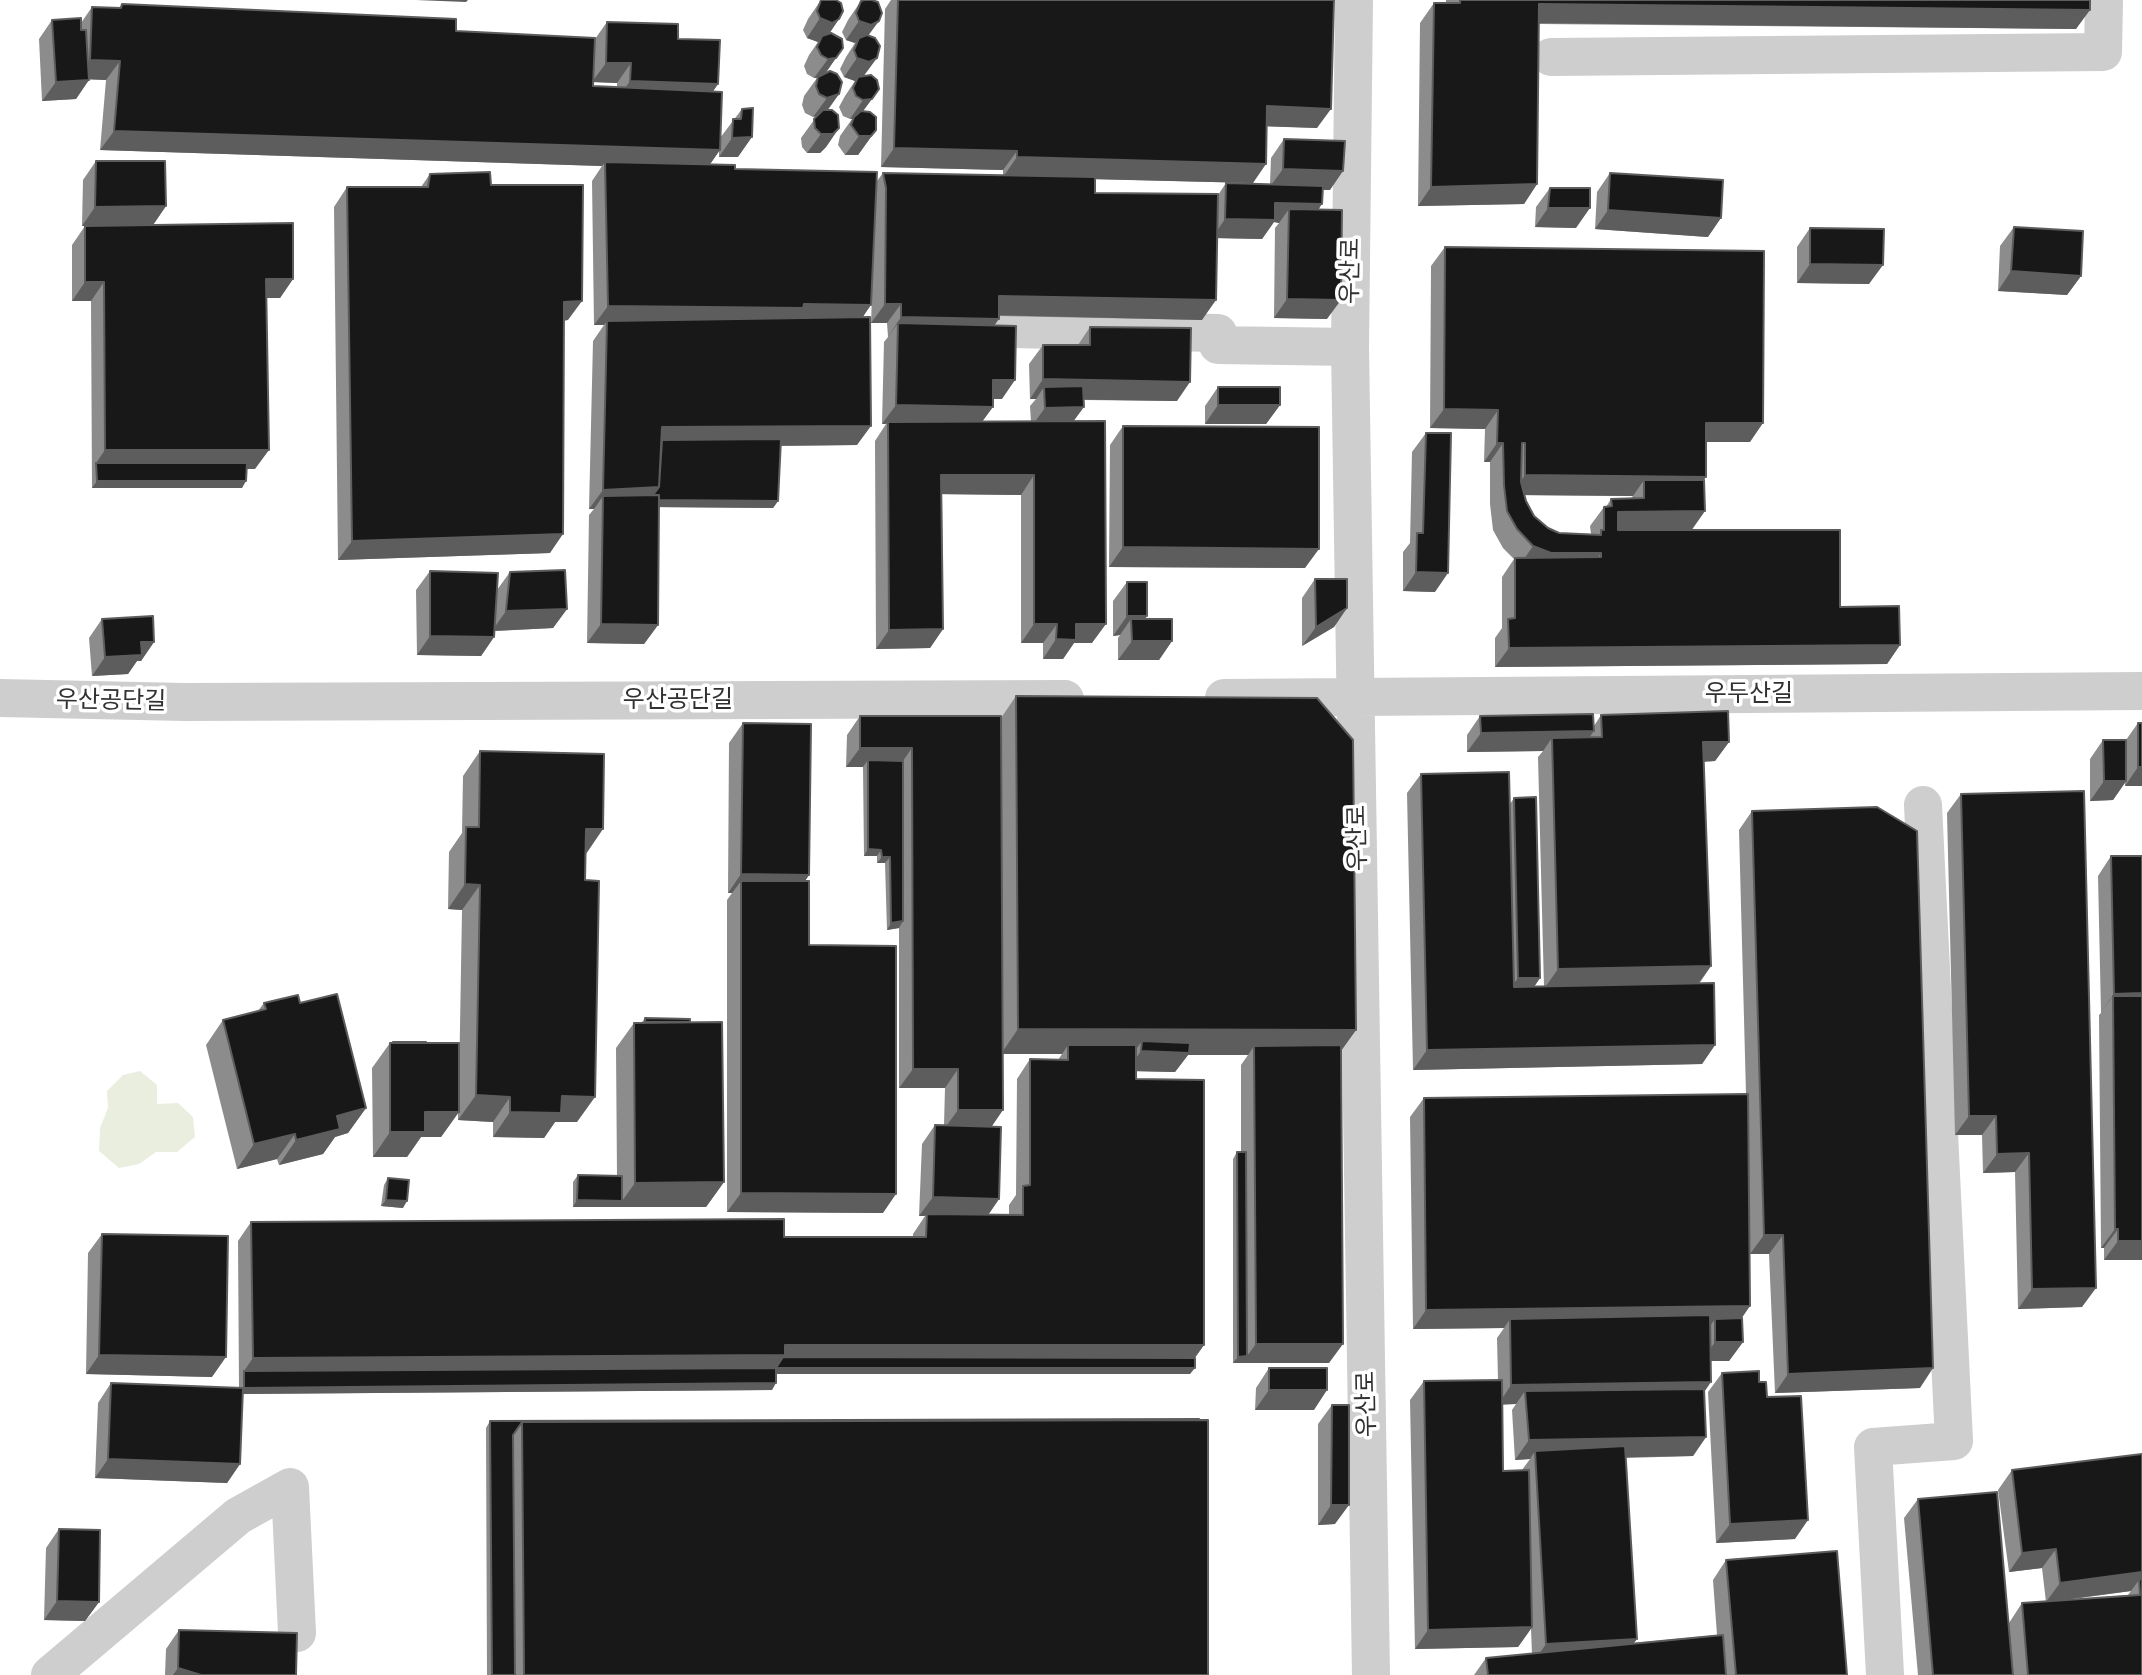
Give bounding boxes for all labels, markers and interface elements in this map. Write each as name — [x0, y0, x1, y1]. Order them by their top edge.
street label: 우산로 — [1336, 238, 1366, 304]
street label: 우두산길 — [1705, 680, 1793, 708]
street label: 우산공단길 — [56, 686, 166, 716]
street label: 우산공단길 — [623, 686, 733, 714]
street label: 우산로 — [1343, 805, 1373, 871]
street label: 우산로 — [1352, 1371, 1382, 1437]

